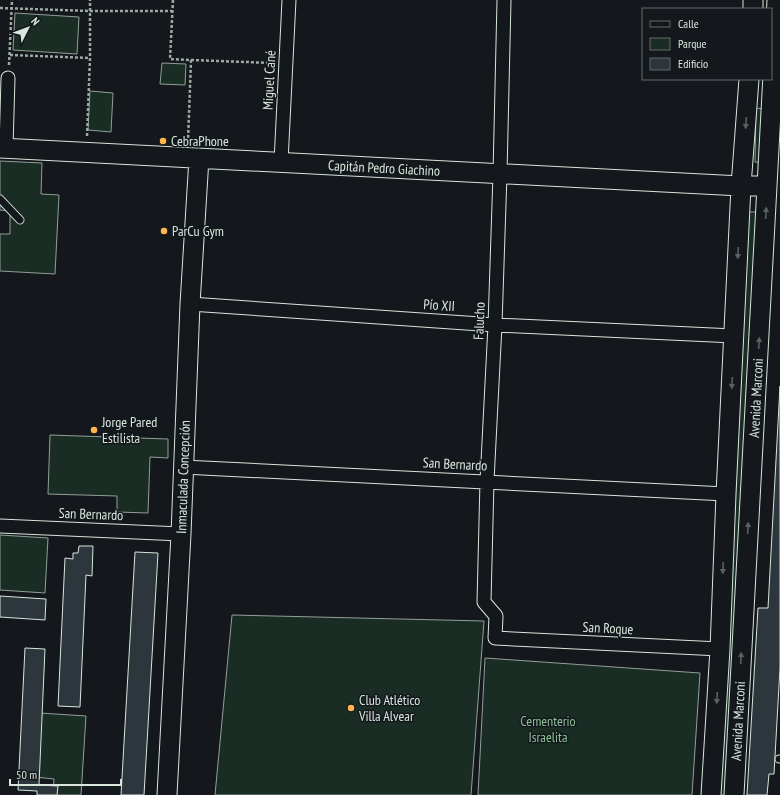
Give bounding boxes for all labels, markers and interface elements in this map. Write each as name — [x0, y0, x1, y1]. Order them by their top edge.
north arrow — [8, 8, 48, 48]
legend — [642, 8, 772, 80]
text: N — [28, 14, 43, 28]
text: Calle — [678, 16, 699, 31]
text: Parque — [678, 36, 707, 51]
street label: Miguel Cané — [258, 49, 280, 110]
text: Edificio — [678, 56, 708, 71]
one-way arrow — [742, 117, 749, 129]
place label: CebraPhone — [171, 132, 229, 150]
marker: CebraPhone — [158, 136, 168, 146]
street label: Capitán Pedro Giachino — [328, 156, 440, 180]
one-way arrow — [762, 207, 769, 219]
place label: ParCu Gym — [172, 222, 224, 240]
marker: ParCu Gym — [159, 226, 169, 236]
one-way arrow — [735, 247, 741, 260]
street label: Pío XII — [423, 295, 455, 315]
street label: Falucho — [469, 302, 489, 340]
one-way arrow — [755, 337, 762, 349]
street label: Avenida Marconi — [745, 358, 767, 438]
one-way arrow — [728, 377, 735, 389]
place label: Jorge Pared Estilista — [101, 413, 157, 447]
street label: Inmaculada Concepción — [172, 420, 194, 534]
marker: Jorge Pared Estilista — [89, 425, 99, 435]
street label: San Bernardo — [422, 453, 488, 475]
street label: San Bernardo — [58, 504, 124, 524]
one-way arrow — [745, 522, 752, 534]
one-way arrow — [720, 562, 727, 574]
street label: San Roque — [582, 618, 634, 638]
one-way arrow — [738, 652, 745, 664]
street label: Avenida Marconi — [727, 681, 749, 761]
place label: Club Atlético Villa Alvear — [358, 691, 420, 725]
one-way arrow — [714, 692, 721, 704]
marker: Club Atlético Villa Alvear — [346, 703, 356, 713]
park label: Cementerio Israelita — [520, 712, 576, 746]
scale bar — [10, 761, 121, 787]
text: 50 m — [16, 767, 37, 782]

